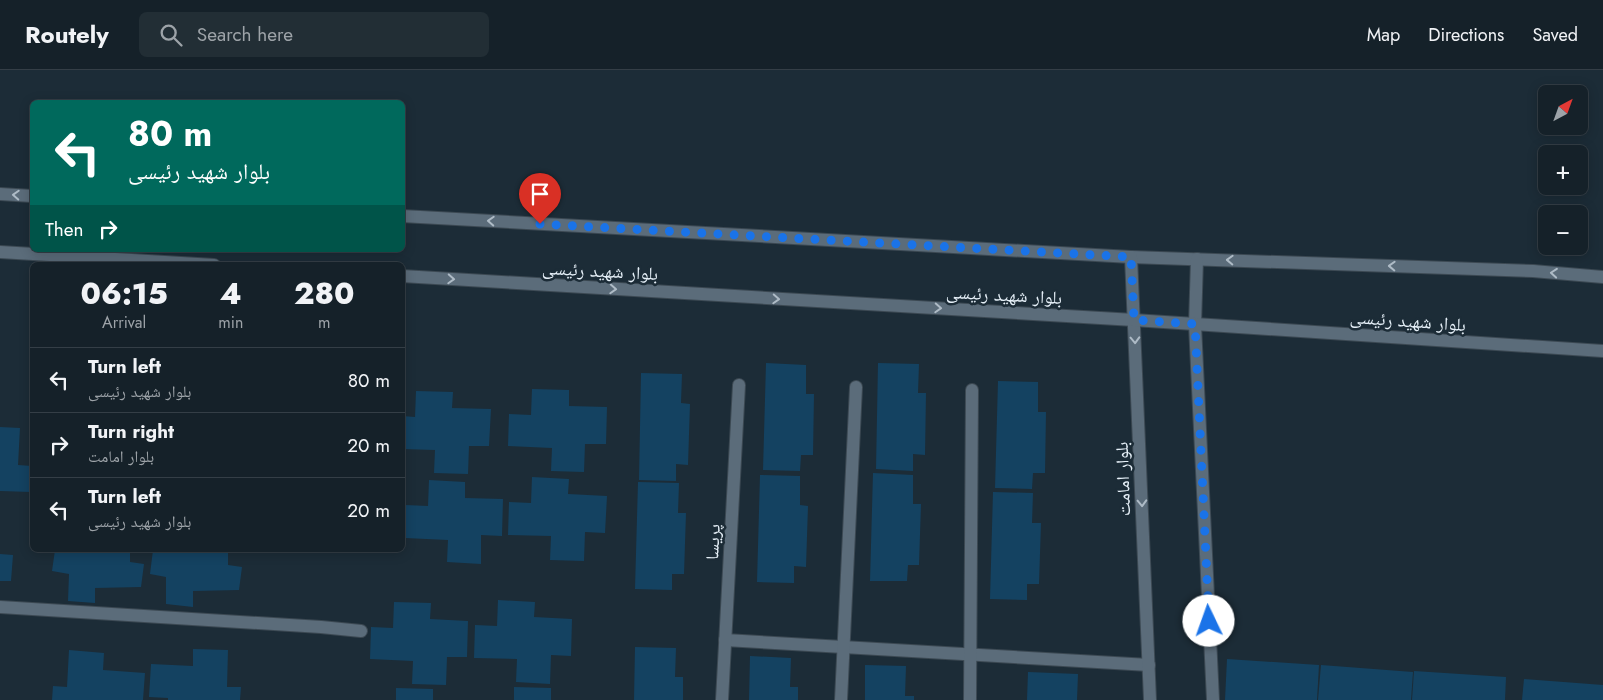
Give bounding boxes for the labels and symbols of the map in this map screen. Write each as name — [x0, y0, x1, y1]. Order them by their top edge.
north arrow — [1538, 85, 1588, 135]
pin — [519, 173, 561, 224]
one-way arrow — [12, 189, 20, 200]
one-way arrow — [486, 216, 494, 227]
street label: بلوار شهید رئیسی — [541, 255, 659, 287]
one-way arrow — [1225, 255, 1233, 266]
one-way arrow — [1388, 261, 1396, 271]
one-way arrow — [1550, 267, 1558, 278]
one-way arrow — [447, 274, 455, 285]
street label: بلوار شهید رئیسی — [945, 279, 1063, 311]
one-way arrow — [610, 283, 618, 294]
one-way arrow — [772, 293, 780, 304]
one-way arrow — [934, 303, 942, 314]
street label: بلوار شهید رئیسی — [1349, 304, 1467, 338]
one-way arrow — [1129, 337, 1140, 345]
street label: بلوار امامت — [1109, 441, 1137, 517]
one-way arrow — [1136, 499, 1147, 507]
street label: پریسا — [699, 523, 727, 561]
position arrow — [1182, 594, 1234, 646]

